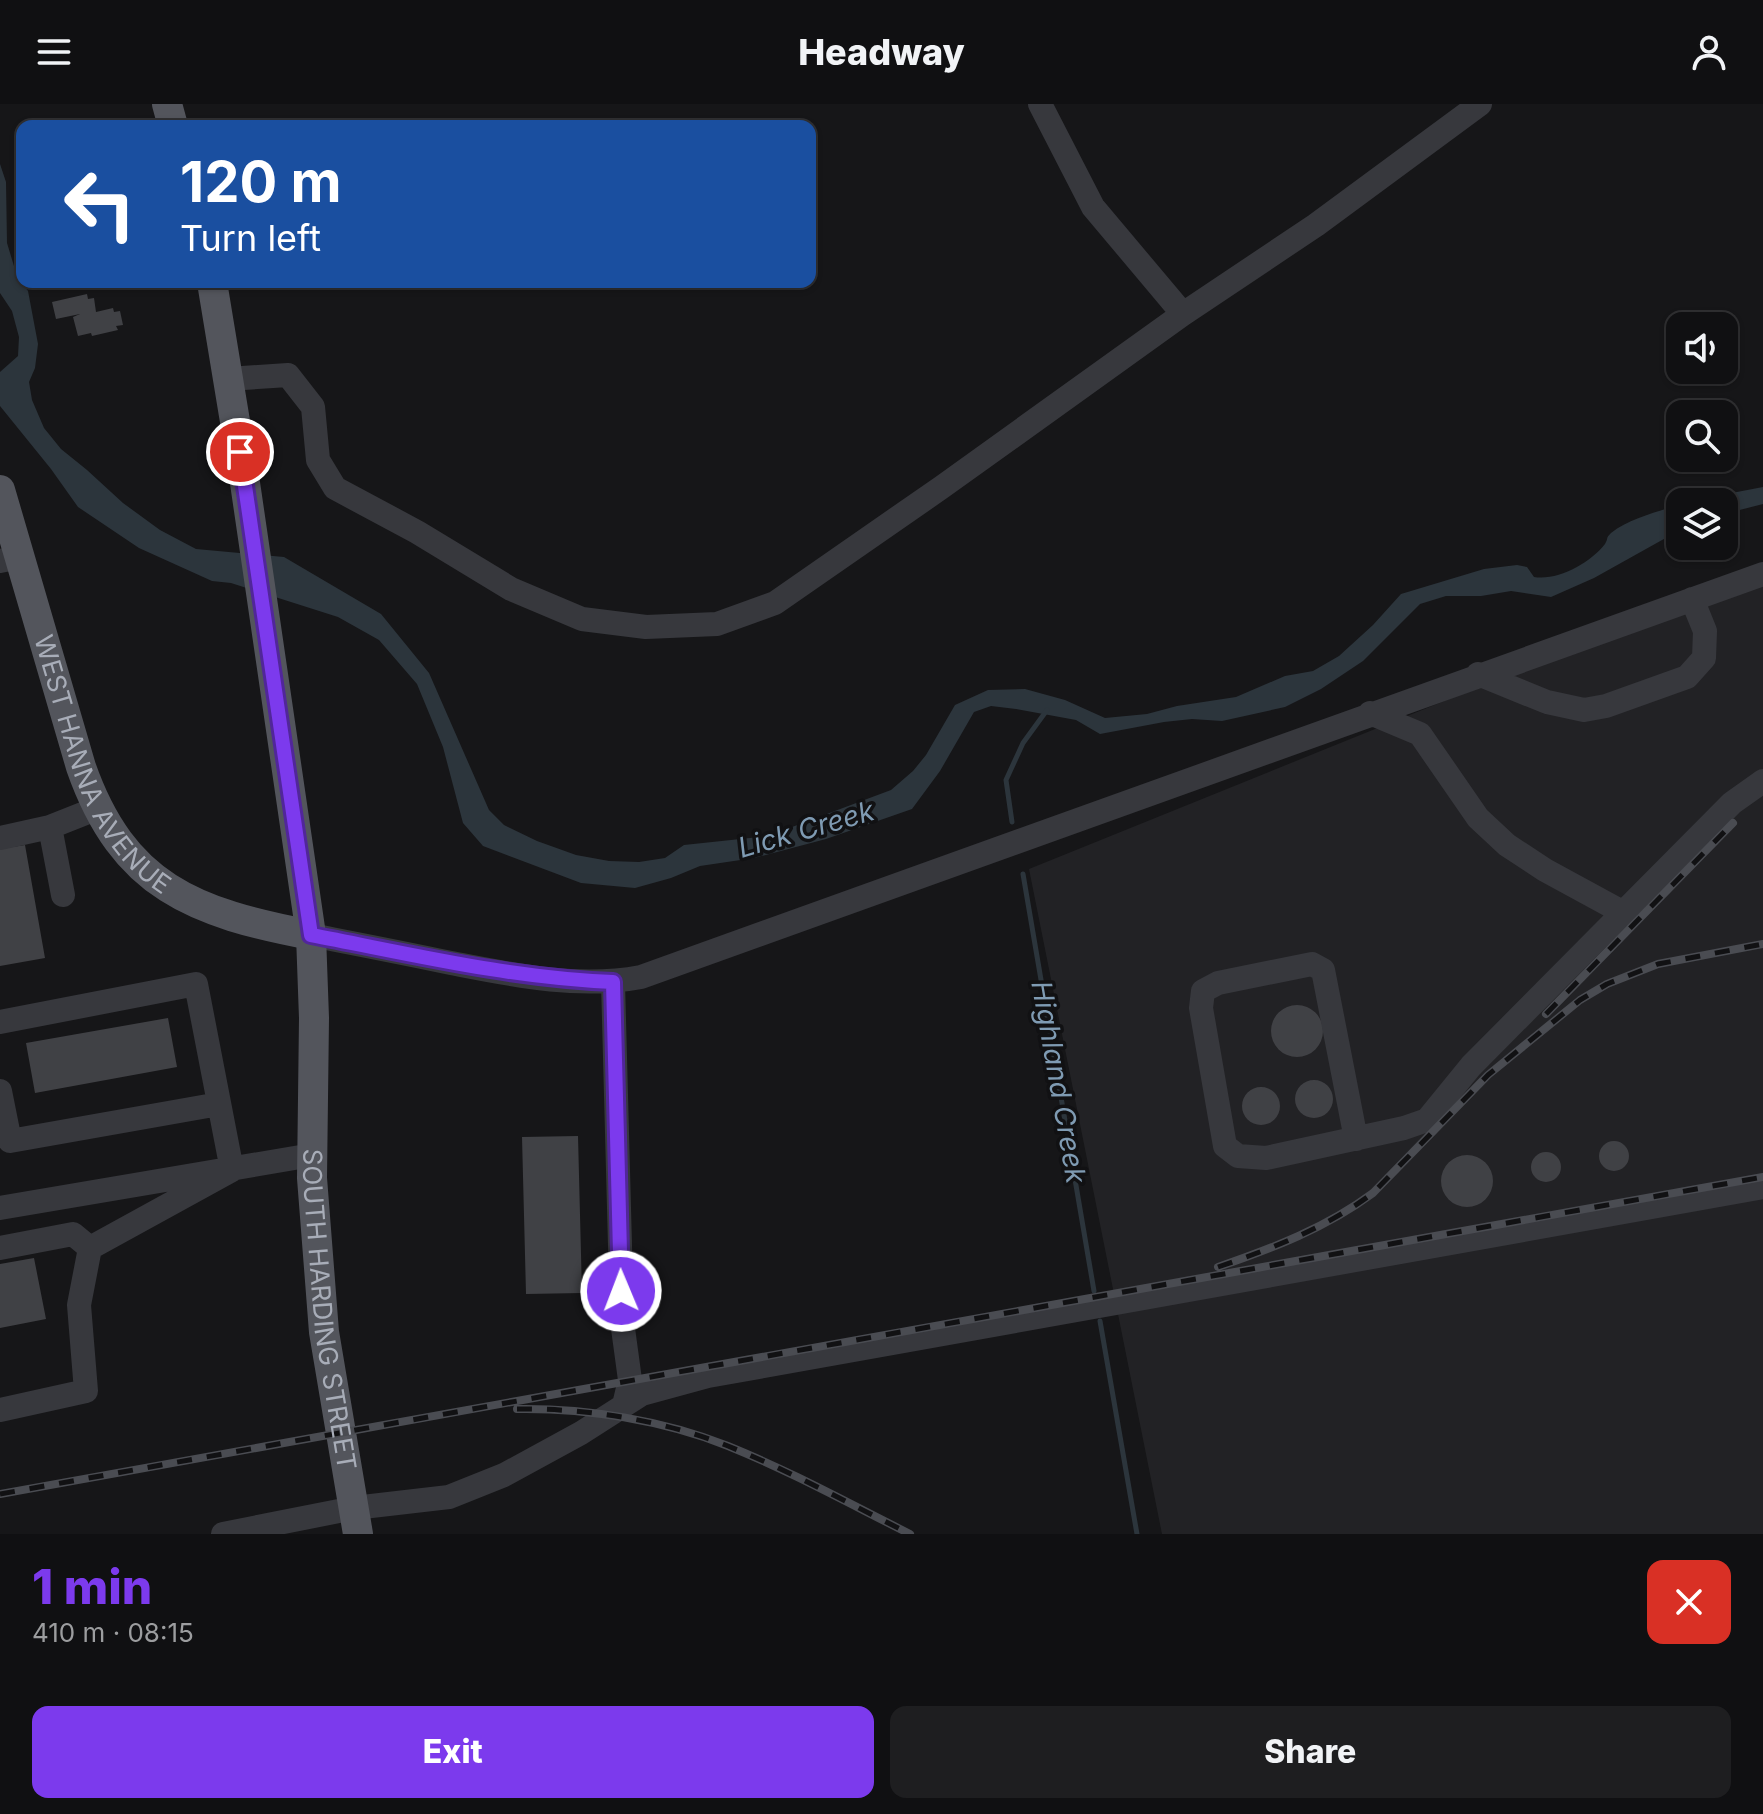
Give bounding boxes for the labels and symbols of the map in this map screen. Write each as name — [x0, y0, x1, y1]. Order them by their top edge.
pin — [206, 418, 274, 486]
street label: WEST HANNA AVENUE — [28, 631, 177, 900]
water label: Lick Creek — [734, 793, 879, 865]
water label: Highland Creek — [1024, 978, 1094, 1187]
street label: SOUTH HARDING STREET — [297, 1148, 363, 1472]
position arrow — [579, 1249, 663, 1333]

